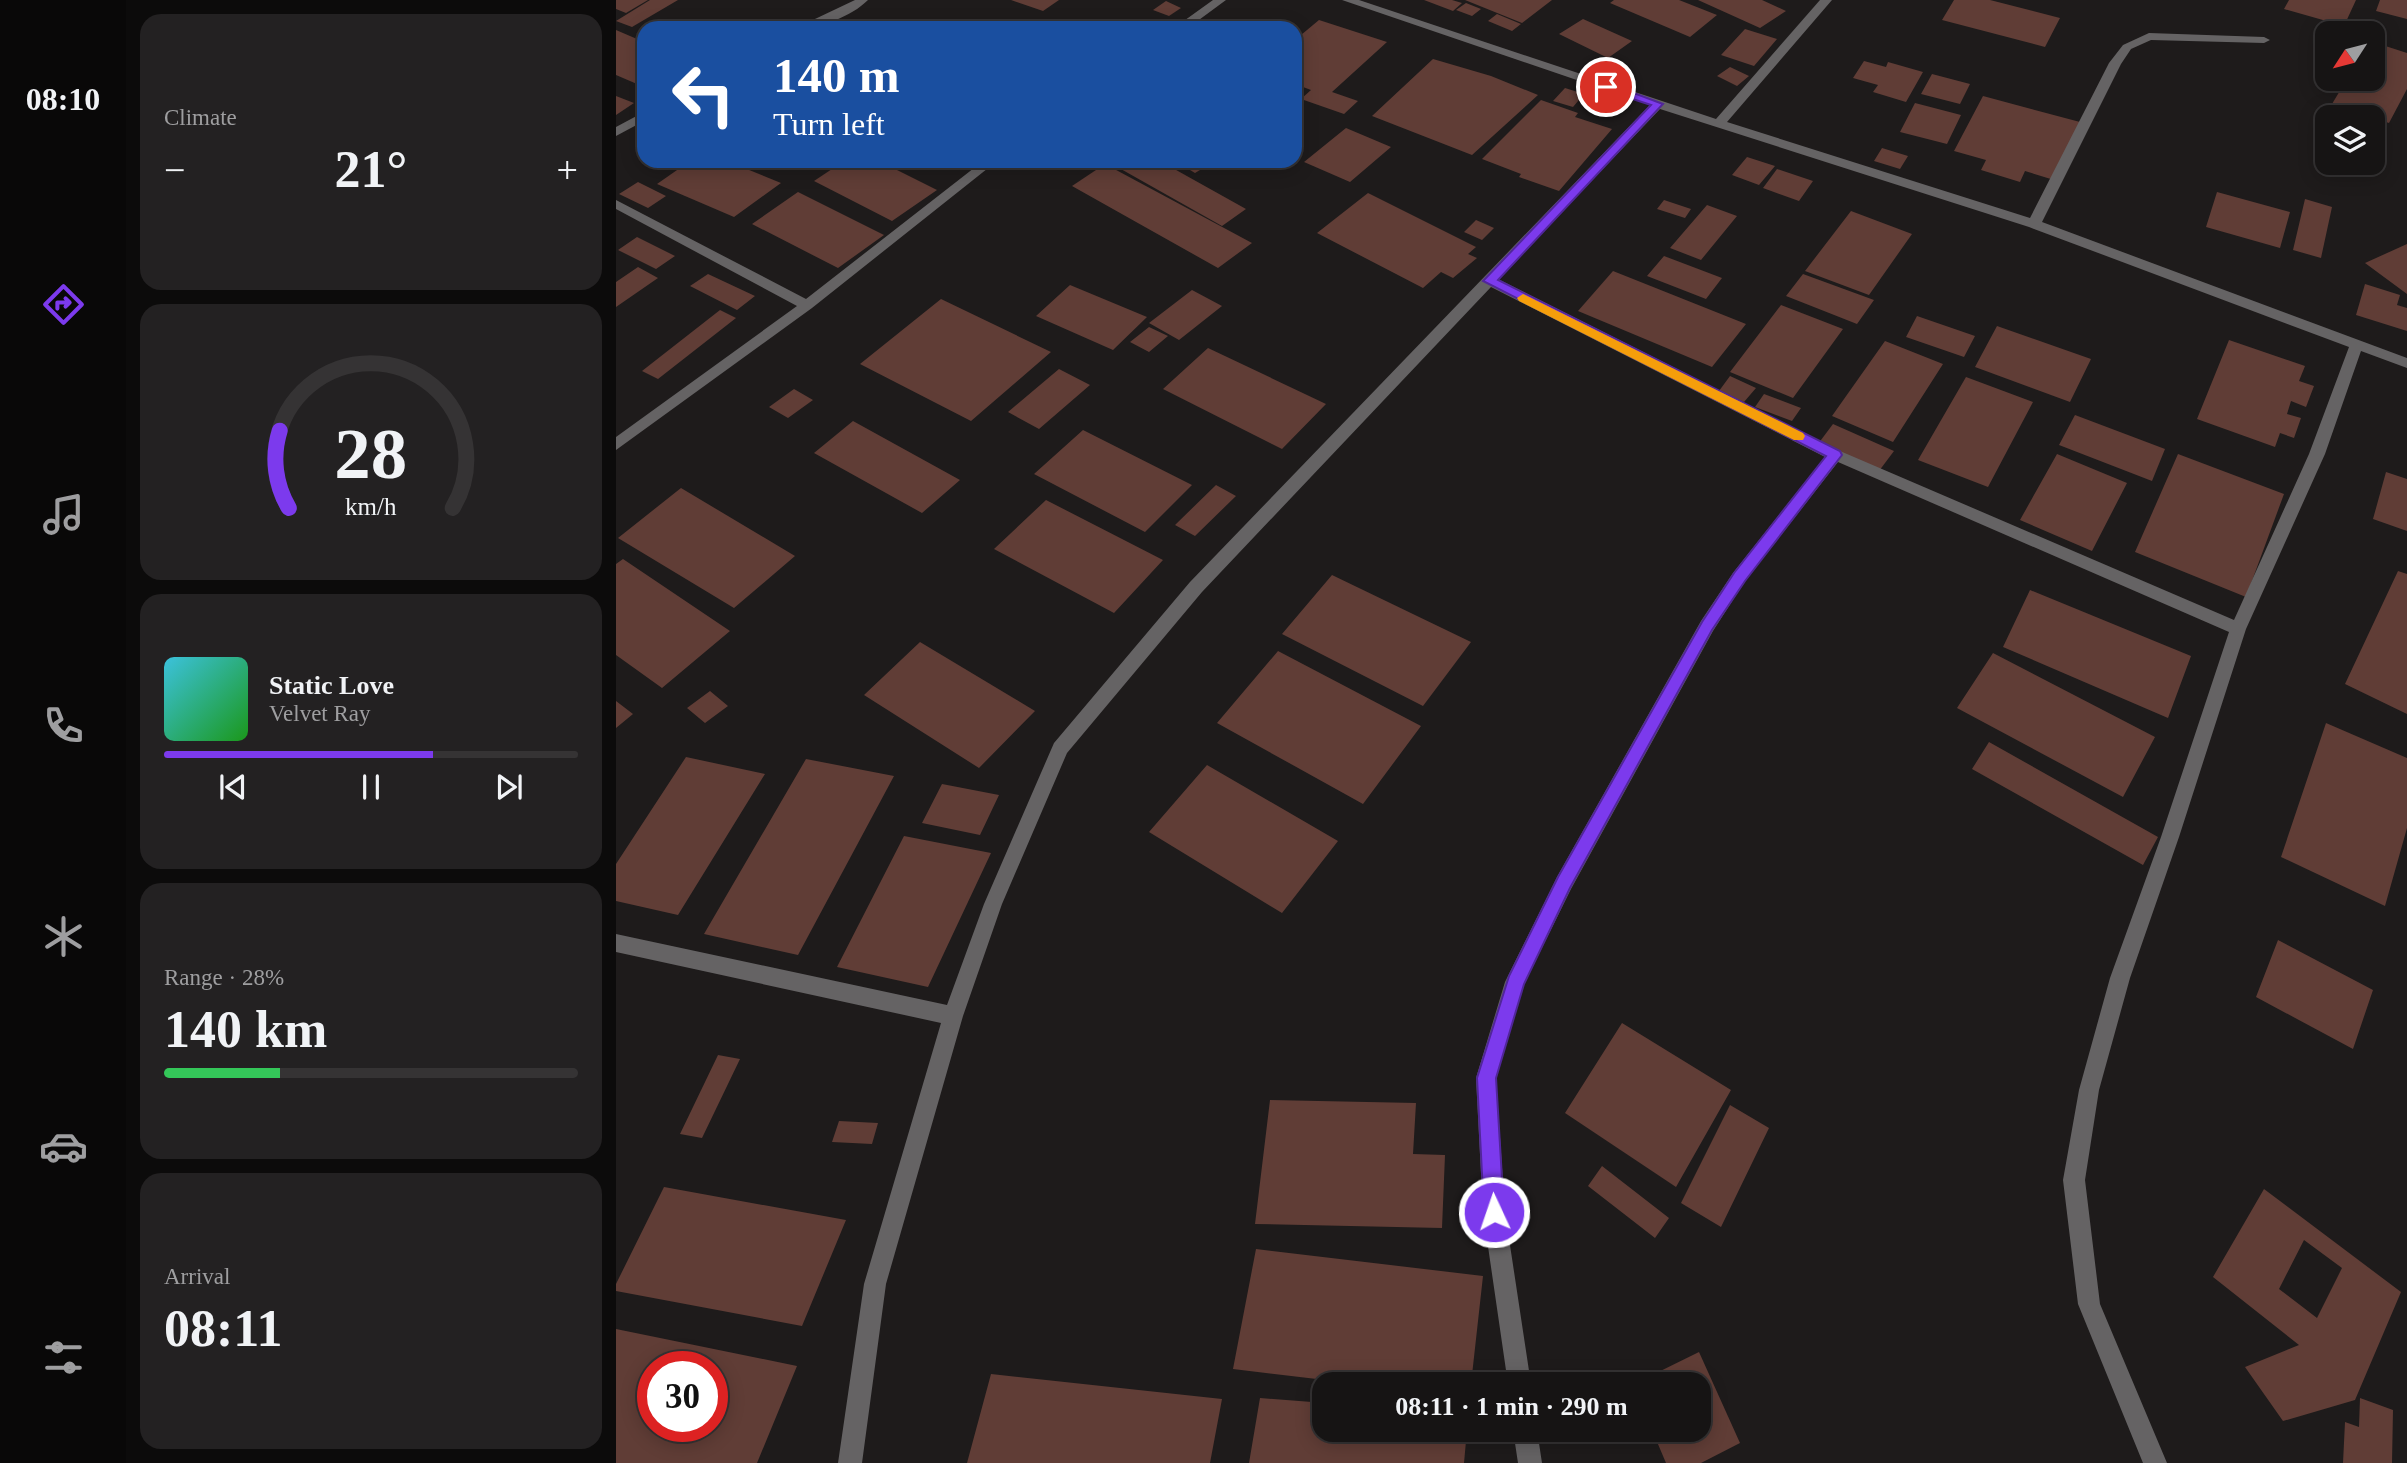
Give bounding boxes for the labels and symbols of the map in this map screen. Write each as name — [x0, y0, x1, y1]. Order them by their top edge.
north arrow — [2315, 21, 2385, 91]
pin — [1576, 57, 1636, 117]
position arrow — [1457, 1175, 1531, 1249]
speed limit sign: 30 — [637, 1351, 728, 1442]

